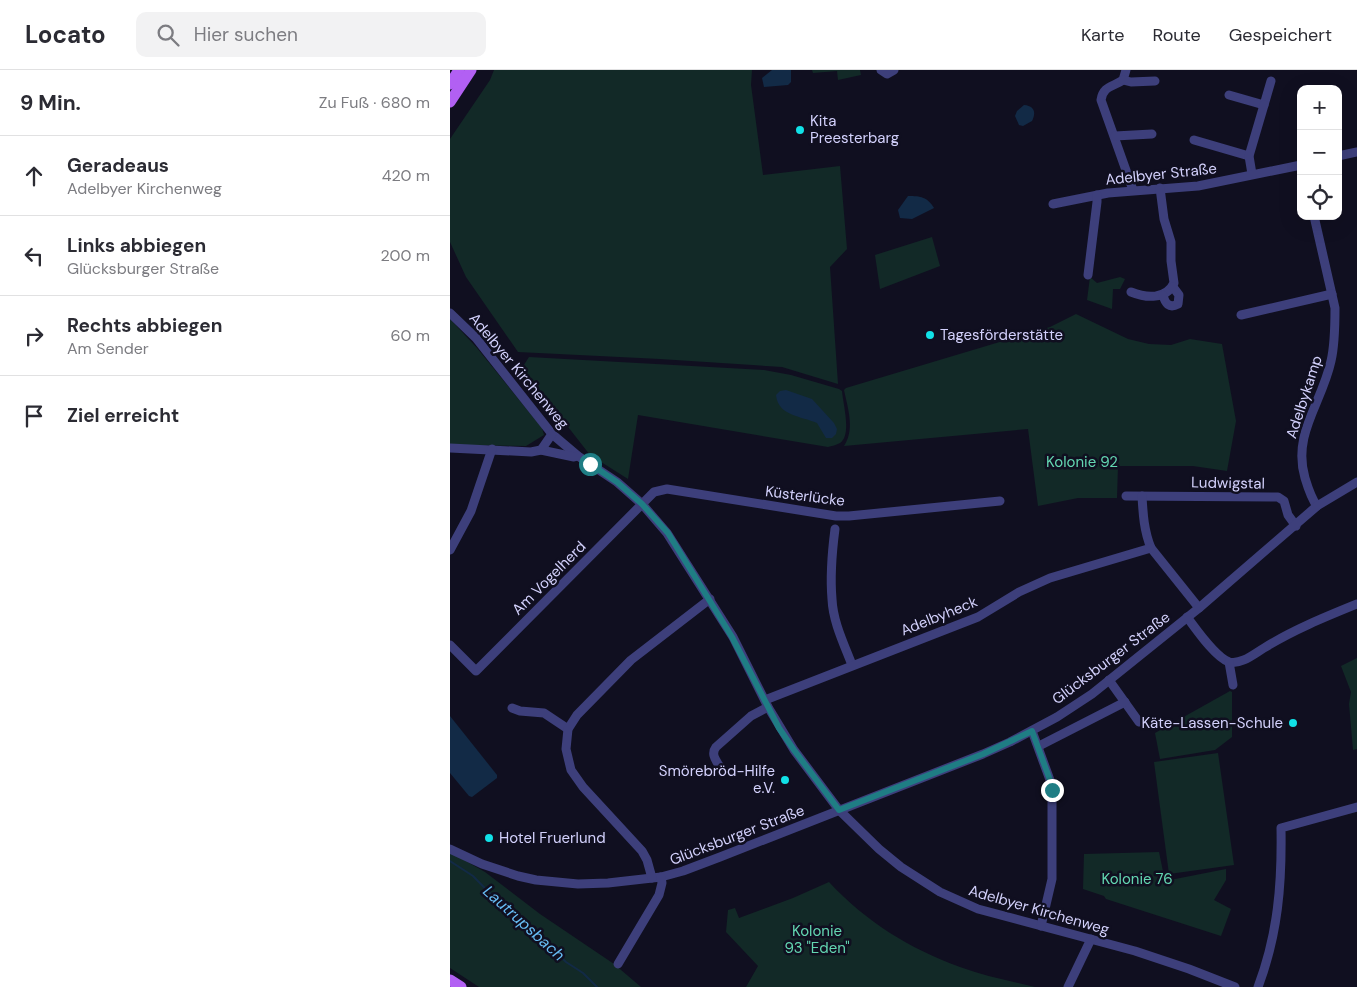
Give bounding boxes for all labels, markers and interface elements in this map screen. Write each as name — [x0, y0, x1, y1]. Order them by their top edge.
search box — [136, 12, 486, 57]
text: Locato — [25, 19, 106, 50]
icon: search — [154, 21, 182, 49]
text: Hier suchen — [194, 22, 298, 47]
text: Karte — [1081, 23, 1125, 47]
text: Route — [1153, 23, 1201, 47]
text: Gespeichert — [1229, 23, 1332, 47]
map controls — [1297, 85, 1342, 220]
button: + — [1297, 85, 1342, 130]
text: 9 Min. — [20, 89, 81, 117]
text: Zu Fuß · 680 m — [319, 92, 430, 113]
place label: Kita Preesterbarg — [810, 111, 899, 148]
marker: Kita Preesterbarg — [794, 124, 806, 136]
button: − — [1297, 130, 1342, 175]
text: Geradeaus — [67, 153, 169, 178]
street label: Adelbyer Straße — [1104, 158, 1218, 190]
icon: ahead — [20, 162, 48, 190]
text: 420 m — [382, 165, 430, 186]
button: locate — [1297, 175, 1342, 220]
text: Adelbyer Kirchenweg — [67, 178, 222, 199]
text: Links abbiegen — [67, 233, 206, 258]
icon: left — [20, 242, 48, 270]
text: 200 m — [381, 245, 430, 266]
text: Glücksburger Straße — [67, 258, 219, 279]
street label: Adelbyer Kirchenweg — [465, 309, 573, 433]
text: Rechts abbiegen — [67, 313, 222, 338]
icon: right — [20, 322, 48, 350]
text: 60 m — [390, 325, 430, 346]
place label: Tagesförderstätte — [940, 325, 1063, 345]
marker: Tagesförderstätte — [924, 329, 936, 341]
text: Am Sender — [67, 338, 149, 359]
street label: Adelbykamp — [1281, 353, 1327, 441]
icon: arrive — [20, 402, 48, 430]
text: Ziel erreicht — [67, 403, 179, 428]
park label: Kolonie 92 — [1046, 452, 1118, 472]
route start — [579, 453, 602, 476]
street label: Ludwigstal — [1191, 472, 1265, 494]
street label: Küsterlücke — [764, 481, 846, 511]
street label: Am Vogelherd — [508, 537, 590, 619]
street label: Adelbyheck — [898, 591, 981, 640]
street label: Glücksburger Straße — [1048, 607, 1174, 709]
place label: Käte-Lassen-Schule — [1142, 713, 1283, 733]
marker: Käte-Lassen-Schule — [1287, 717, 1299, 729]
place label: Smörebröd-Hilfe e.V. — [659, 761, 775, 798]
marker: Smörebröd-Hilfe e.V. — [779, 774, 791, 786]
route end — [1041, 779, 1064, 802]
street label: Glücksburger Straße — [667, 800, 807, 870]
place label: Hotel Fruerlund — [499, 828, 606, 848]
marker: Hotel Fruerlund — [483, 832, 495, 844]
park label: Kolonie 76 — [1101, 869, 1173, 889]
street label: Adelbyer Kirchenweg — [966, 880, 1112, 940]
water label: Lautrupsbach — [479, 881, 569, 965]
park label: Kolonie 93 "Eden" — [784, 921, 850, 958]

